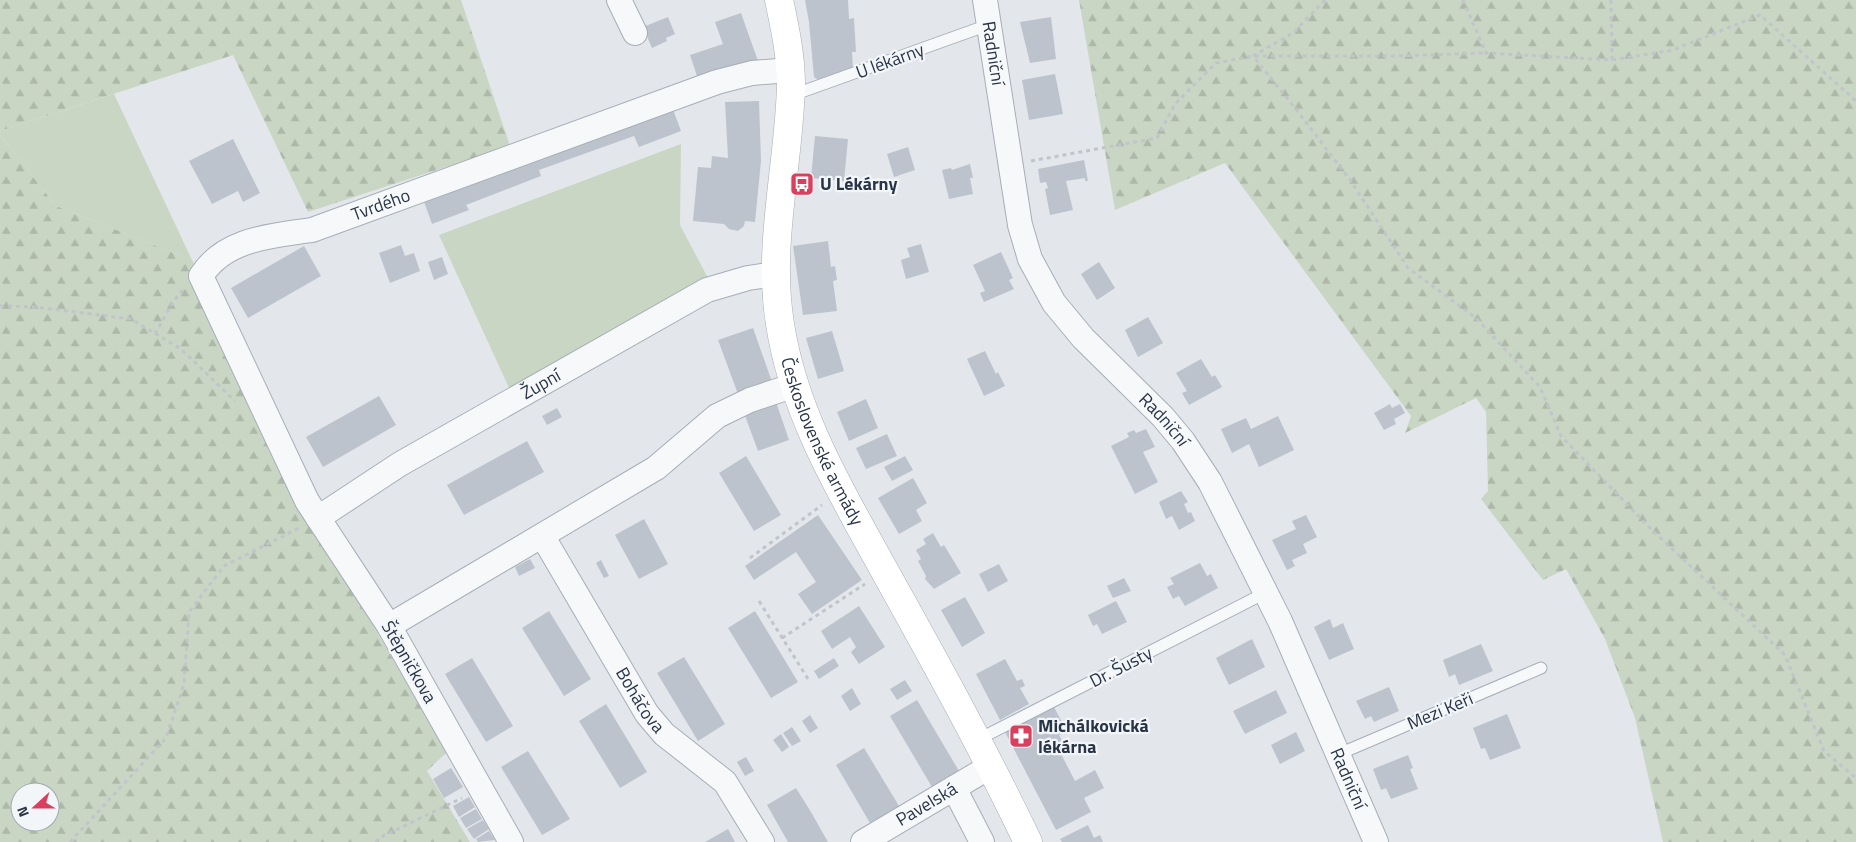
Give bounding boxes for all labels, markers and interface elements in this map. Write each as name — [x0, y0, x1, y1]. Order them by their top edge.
street label: Radniční — [975, 19, 1012, 89]
street label: U lékárny — [852, 36, 928, 85]
place label: U Lékárny — [820, 170, 897, 197]
bus stop icon: U Lékárny — [789, 171, 815, 197]
street label: Tvrdého — [347, 181, 414, 228]
street label: Československé armády — [774, 354, 871, 530]
street label: Župní — [516, 361, 567, 406]
street label: Radniční — [1133, 386, 1198, 453]
street label: Štěpničkova — [375, 616, 444, 708]
street label: Dr. Šusty — [1085, 639, 1157, 694]
street label: Boháčova — [609, 662, 672, 739]
street label: Mezi Keři — [1403, 685, 1477, 737]
place label: Michálkovická lékárna — [1038, 712, 1149, 760]
pharmacy icon: Michálkovická lékárna — [1008, 723, 1034, 749]
street label: Radniční — [1324, 743, 1375, 815]
street label: Pavelská — [891, 775, 962, 833]
north arrow — [10, 782, 60, 832]
text: N — [11, 804, 34, 820]

